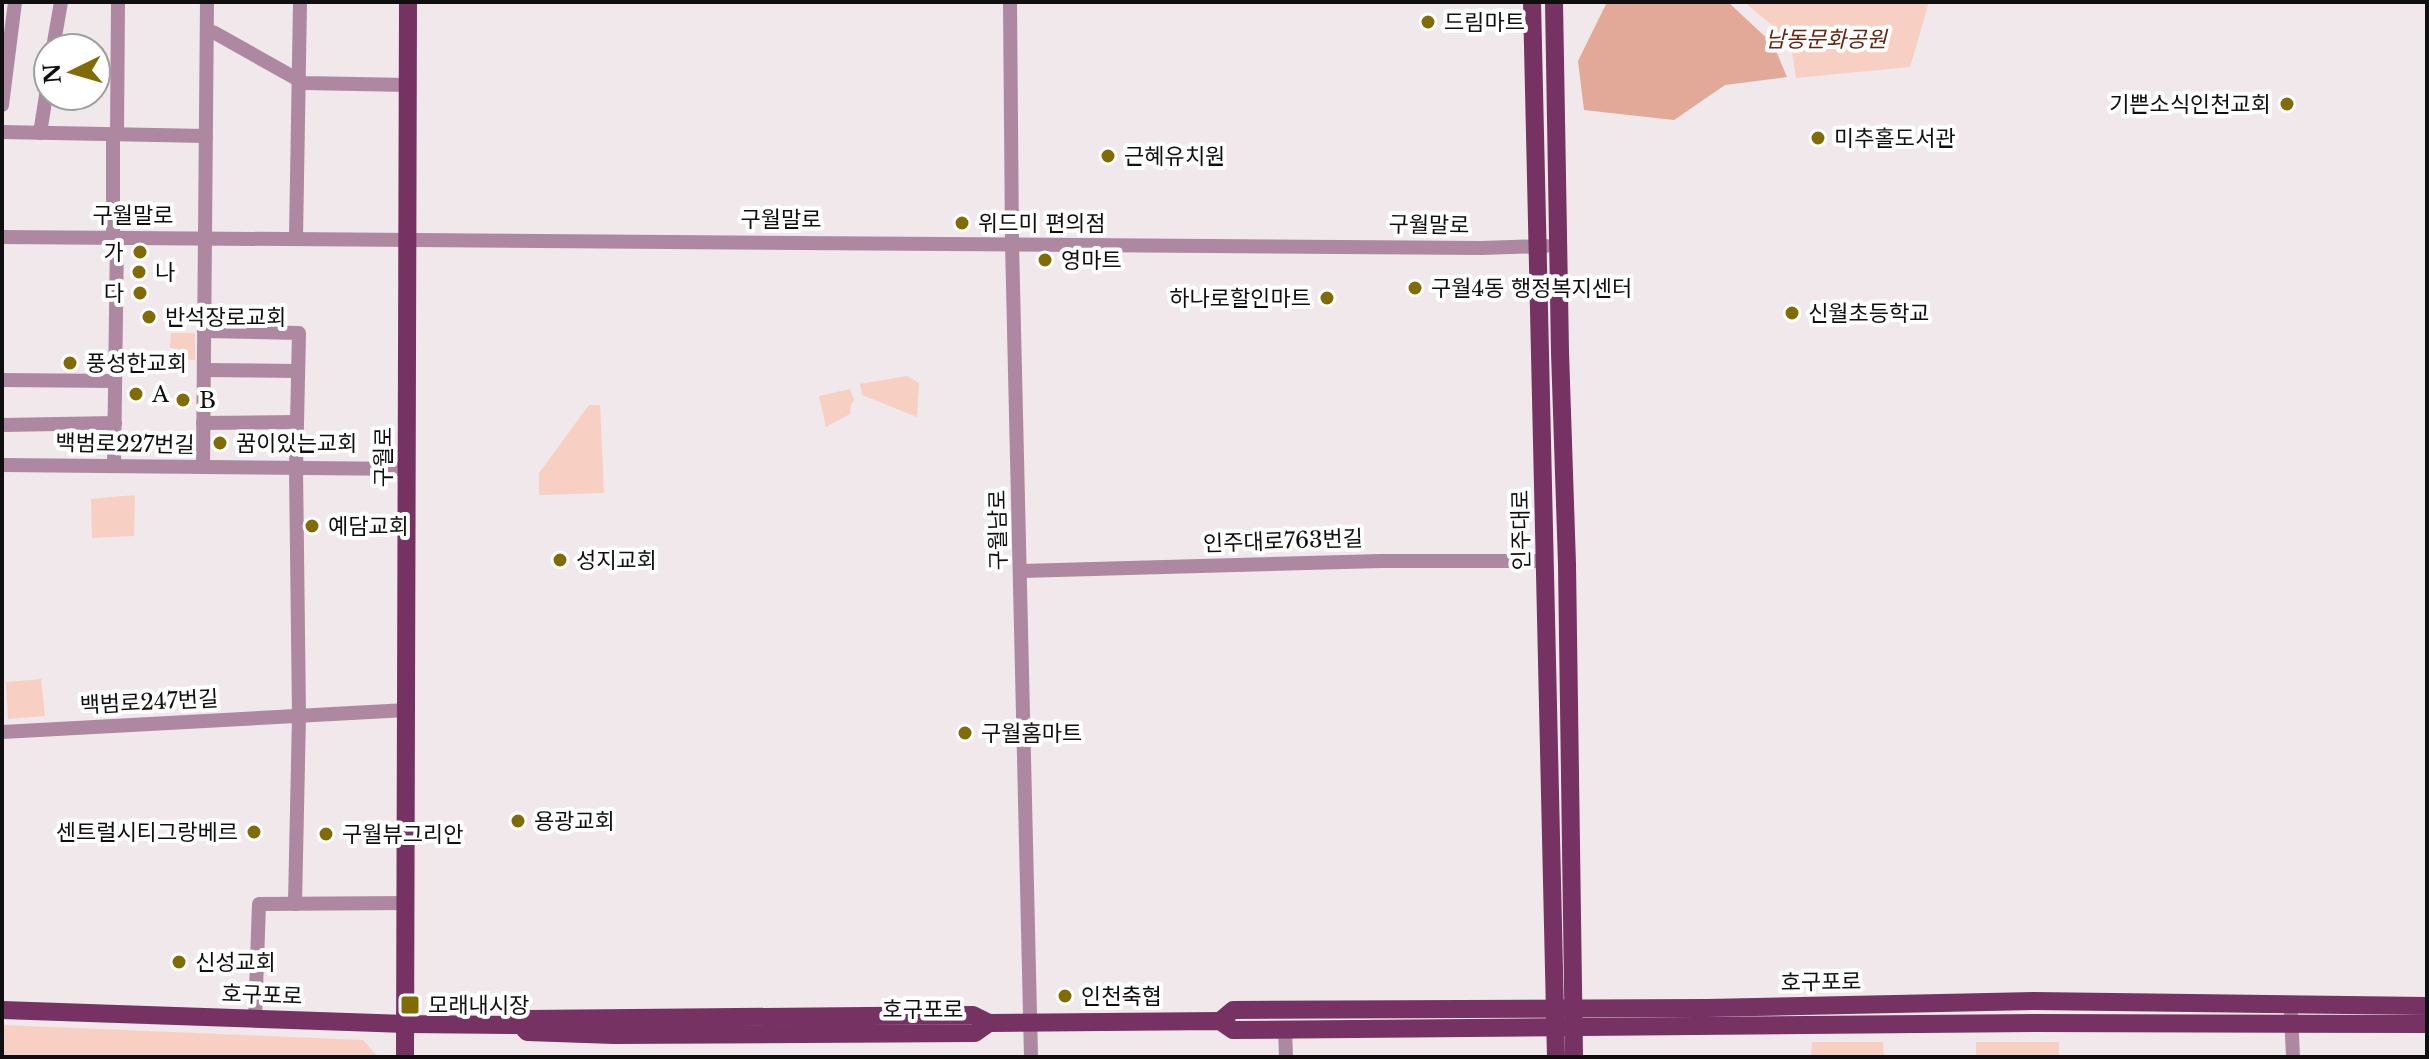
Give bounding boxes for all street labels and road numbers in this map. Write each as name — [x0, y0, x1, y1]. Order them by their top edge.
street label: 구월말로 — [93, 202, 173, 229]
street label: 구월말로 — [741, 206, 821, 233]
street label: 구월말로 — [1388, 211, 1470, 239]
street label: 구월로 — [370, 427, 397, 487]
street label: 백범로227번길 — [55, 429, 195, 459]
street label: 구월남로 — [984, 489, 1012, 571]
street label: 인주대로 — [1507, 489, 1535, 571]
street label: 인주대로763번길 — [1202, 525, 1364, 557]
street label: 백범로247번길 — [79, 685, 219, 719]
street label: 호구포로 — [1780, 968, 1862, 996]
street label: 호구포로 — [221, 980, 303, 1010]
street label: 호구포로 — [883, 996, 963, 1023]

